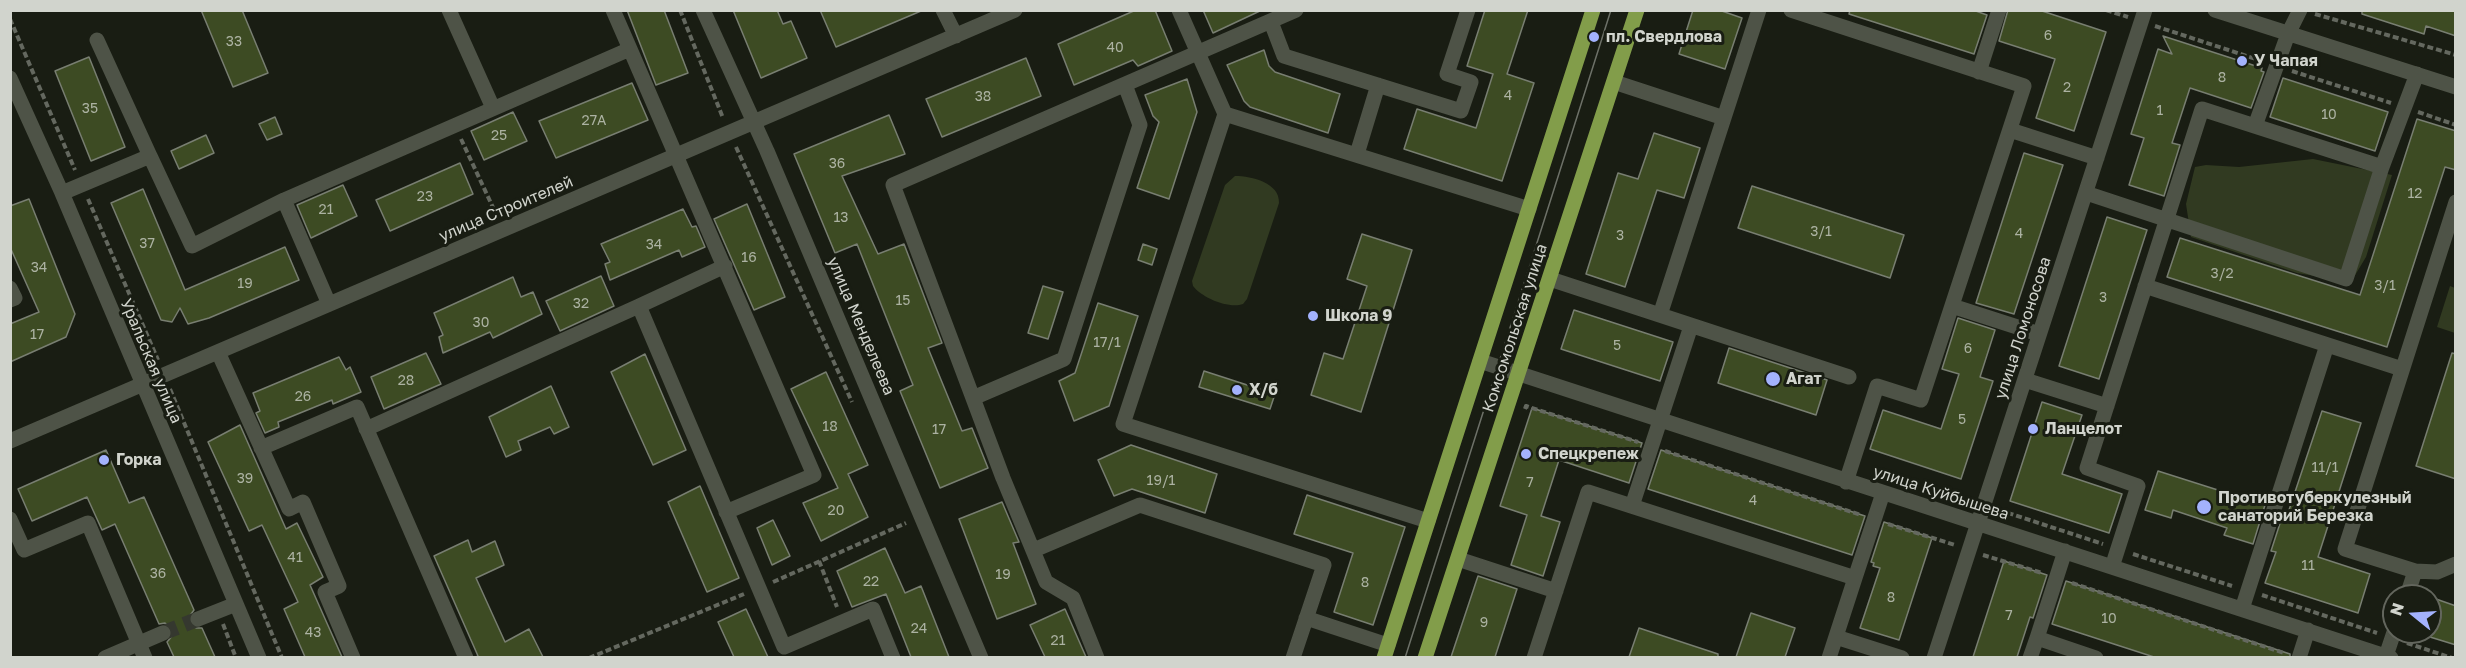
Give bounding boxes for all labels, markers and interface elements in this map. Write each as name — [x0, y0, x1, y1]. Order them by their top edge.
place label: пл. Свердлова — [1606, 27, 1722, 47]
house number: 6 — [2044, 28, 2052, 44]
marker: пл. Свердлова — [1587, 30, 1601, 44]
house number: 33 — [226, 34, 242, 50]
house number: 40 — [1106, 40, 1124, 56]
place label: У Чапая — [2254, 51, 2318, 71]
marker: У Чапая — [2235, 54, 2249, 68]
house number: 8 — [2218, 70, 2226, 86]
house number: 2 — [2063, 80, 2071, 96]
house number: 4 — [1504, 88, 1512, 104]
house number: 38 — [975, 89, 991, 105]
house number: 35 — [82, 101, 98, 117]
house number: 1 — [2157, 103, 2163, 119]
house number: 10 — [2321, 107, 2337, 123]
house number: 27А — [582, 113, 606, 129]
house number: 25 — [491, 128, 507, 144]
house number: 36 — [829, 156, 845, 172]
street label: улица Строителей — [436, 172, 576, 246]
house number: 12 — [2408, 186, 2422, 202]
house number: 23 — [417, 189, 433, 205]
house number: 21 — [319, 202, 333, 218]
house number: 13 — [834, 210, 848, 226]
house number: 3/1 — [1810, 224, 1832, 240]
house number: 4 — [2015, 226, 2023, 242]
house number: 3 — [1616, 228, 1624, 244]
house number: 37 — [139, 236, 155, 252]
house number: 34 — [646, 237, 662, 253]
street label: Комсомольская улица — [1479, 241, 1551, 415]
house number: 16 — [741, 250, 757, 266]
street label: улица Менделеева — [823, 254, 899, 398]
street label: улица Ломоносова — [1991, 254, 2055, 402]
house number: 34 — [31, 260, 47, 276]
house number: 3/2 — [2210, 266, 2234, 282]
house number: 19 — [237, 276, 253, 292]
house number: 3/1 — [2374, 278, 2396, 294]
house number: 3 — [2099, 290, 2107, 306]
house number: 15 — [896, 293, 910, 309]
street label: Уральская улица — [116, 296, 186, 426]
house number: 32 — [573, 296, 589, 312]
place label: Школа 9 — [1325, 306, 1392, 326]
marker: Школа 9 — [1306, 309, 1320, 323]
house number: 30 — [473, 315, 489, 331]
house number: 17 — [30, 327, 44, 343]
house number: 17/1 — [1093, 335, 1121, 351]
house number: 5 — [1613, 338, 1621, 354]
house number: 6 — [1964, 341, 1972, 357]
place label: Агат — [1786, 369, 1822, 389]
marker: Агат — [1764, 370, 1782, 388]
house number: 28 — [398, 373, 414, 389]
place label: Х/б — [1249, 380, 1278, 400]
marker: Х/б — [1230, 383, 1244, 397]
house number: 26 — [295, 389, 311, 405]
house number: 5 — [1958, 412, 1966, 428]
house number: 18 — [822, 419, 838, 435]
place label: Ланцелот — [2045, 419, 2122, 439]
house number: 17 — [932, 422, 946, 438]
marker: Ланцелот — [2026, 422, 2040, 436]
place label: Спецкрепеж — [1538, 444, 1639, 464]
marker: Спецкрепеж — [1519, 447, 1533, 461]
place label: Горка — [116, 450, 162, 470]
marker: Горка — [97, 453, 111, 467]
house number: 11/1 — [2311, 460, 2339, 476]
street label: улица Куйбышева — [1871, 462, 2011, 524]
house number: 39 — [237, 471, 253, 487]
house number: 19/1 — [1147, 473, 1175, 489]
house number: 7 — [1526, 475, 1534, 491]
place label: Противотуберкулезный санаторий Березка — [2218, 488, 2411, 526]
house number: 4 — [1749, 493, 1757, 509]
marker: Противотуберкулезный санаторий Березка — [2195, 498, 2213, 516]
house number: 20 — [828, 503, 844, 519]
house number: 41 — [287, 550, 303, 566]
house number: 11 — [2301, 558, 2315, 574]
house number: 36 — [150, 566, 166, 582]
house number: 19 — [995, 567, 1011, 583]
house number: 22 — [863, 574, 879, 590]
house number: 8 — [1361, 575, 1369, 591]
north arrow — [2382, 584, 2442, 644]
house number: 8 — [1887, 590, 1895, 606]
text: N — [2385, 600, 2408, 618]
house number: 7 — [2005, 608, 2013, 624]
house number: 10 — [2101, 611, 2117, 627]
house number: 9 — [1480, 615, 1488, 631]
house number: 24 — [911, 621, 927, 637]
house number: 43 — [305, 625, 321, 641]
house number: 21 — [1051, 633, 1065, 649]

